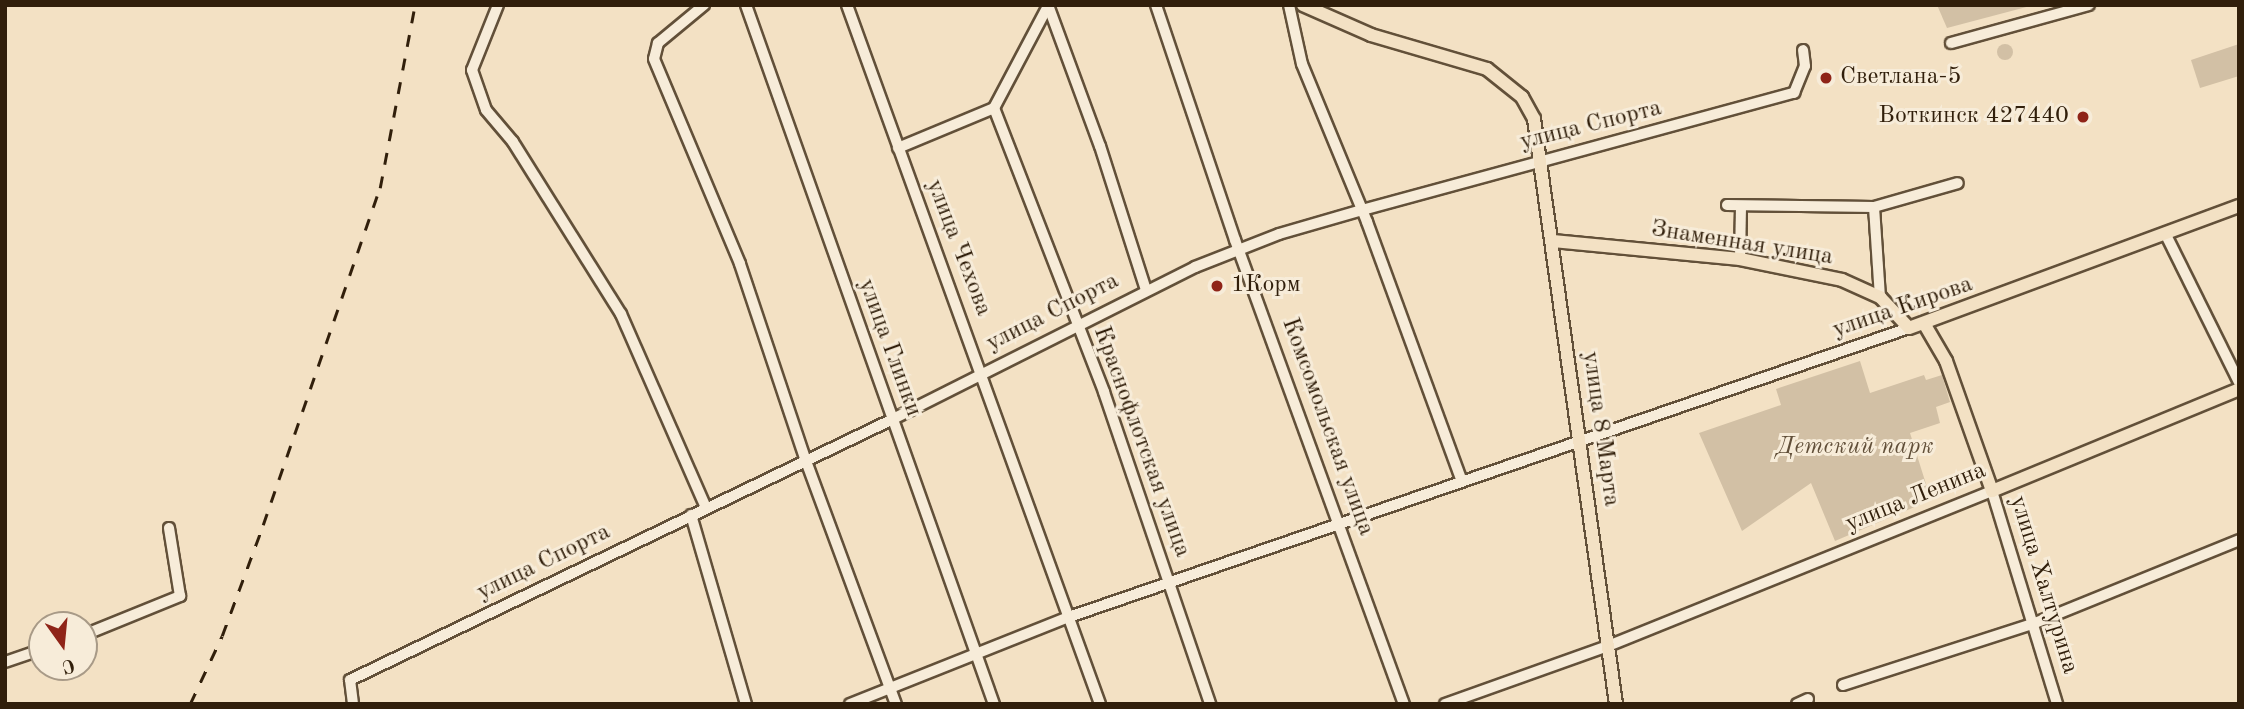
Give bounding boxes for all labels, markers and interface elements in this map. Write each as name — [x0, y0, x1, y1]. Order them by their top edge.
place label: Светлана-5 — [1840, 64, 1961, 92]
marker: Светлана-5 — [1818, 70, 1834, 86]
street label: улица Спорта — [1517, 95, 1665, 157]
place label: Воткинск 427440 — [1878, 103, 2069, 131]
marker: Воткинск 427440 — [2075, 109, 2091, 125]
street label: улица Чехова — [919, 176, 997, 320]
street label: Знаменная улица — [1649, 215, 1835, 273]
street label: улица Спорта — [982, 267, 1124, 359]
street label: улица Кирова — [1829, 271, 1977, 345]
place label: 1Корм — [1231, 272, 1301, 300]
street label: улица Глинки — [851, 275, 927, 421]
marker: 1Корм — [1209, 278, 1225, 294]
street label: Комсомольская улица — [1274, 314, 1380, 540]
street label: Краснофлотская улица — [1086, 323, 1196, 561]
street label: улица 8 Марта — [1575, 350, 1625, 508]
park label: Детский парк — [1776, 434, 1934, 462]
street label: улица Ленина — [1842, 457, 1990, 539]
street label: улица Халтурина — [2002, 493, 2084, 677]
street label: улица Спорта — [473, 518, 615, 608]
north arrow — [28, 611, 98, 681]
text: С — [60, 654, 77, 676]

